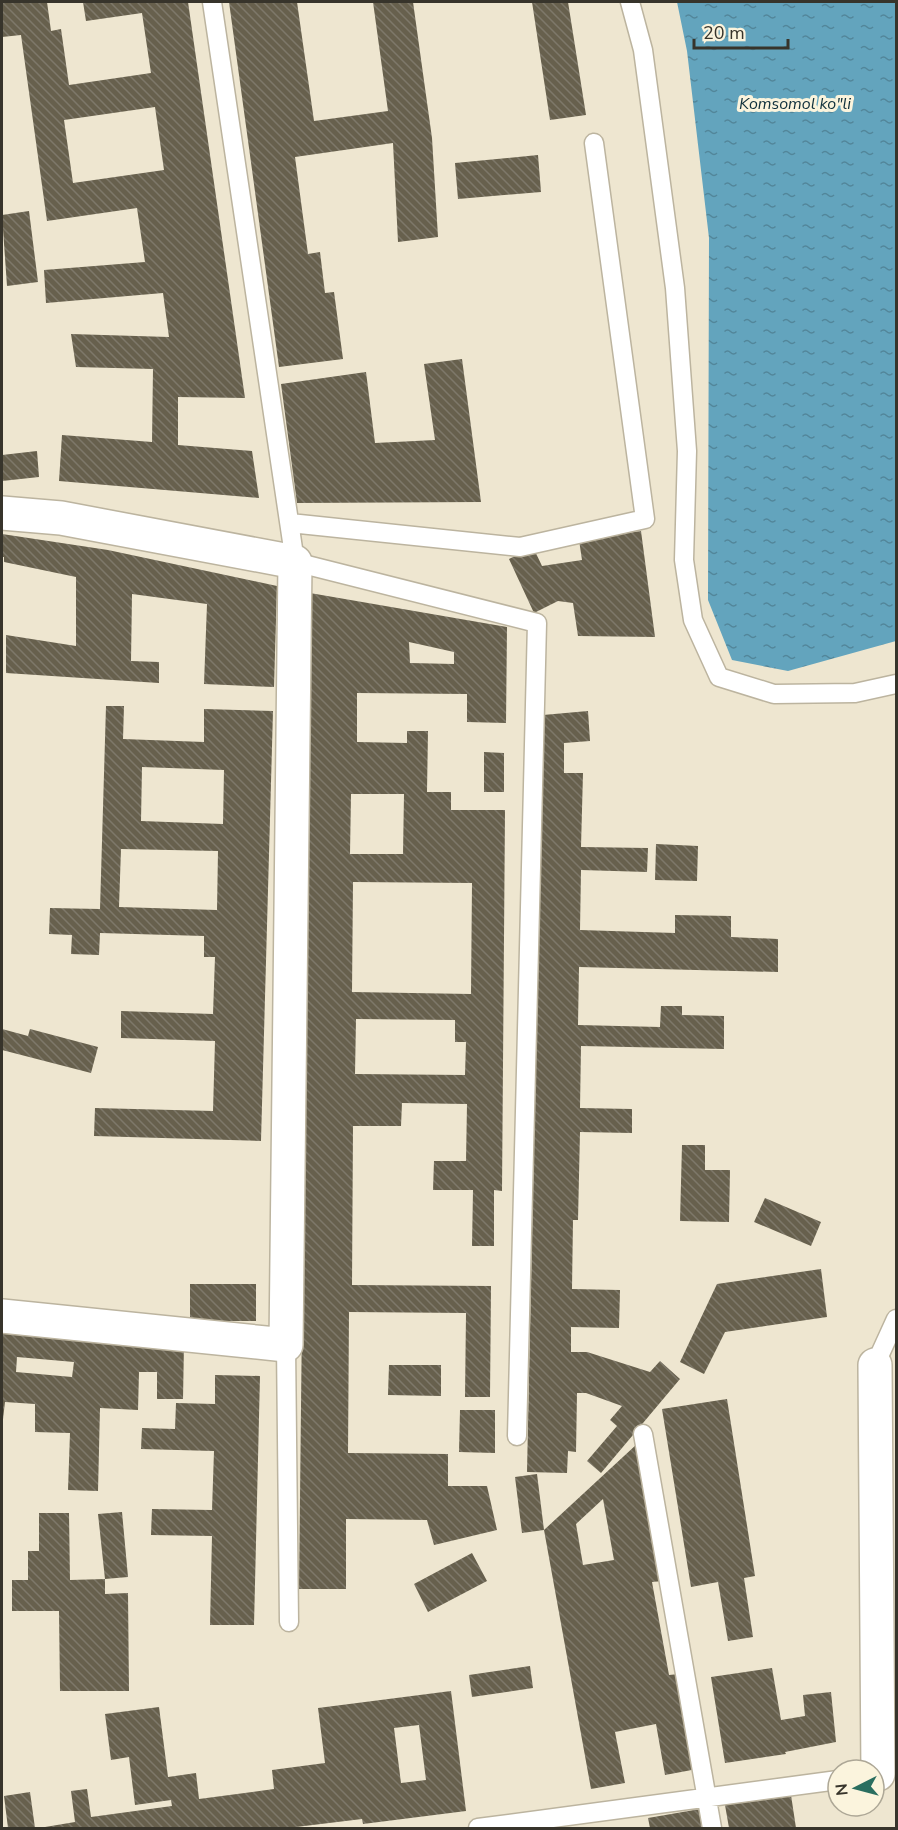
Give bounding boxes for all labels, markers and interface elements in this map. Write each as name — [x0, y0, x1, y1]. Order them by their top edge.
scale bar — [694, 12, 788, 50]
text: 20 m — [703, 21, 745, 45]
water label: Komsomol ko"li — [739, 93, 851, 115]
north arrow — [826, 1758, 886, 1818]
text: N — [831, 1782, 854, 1797]

